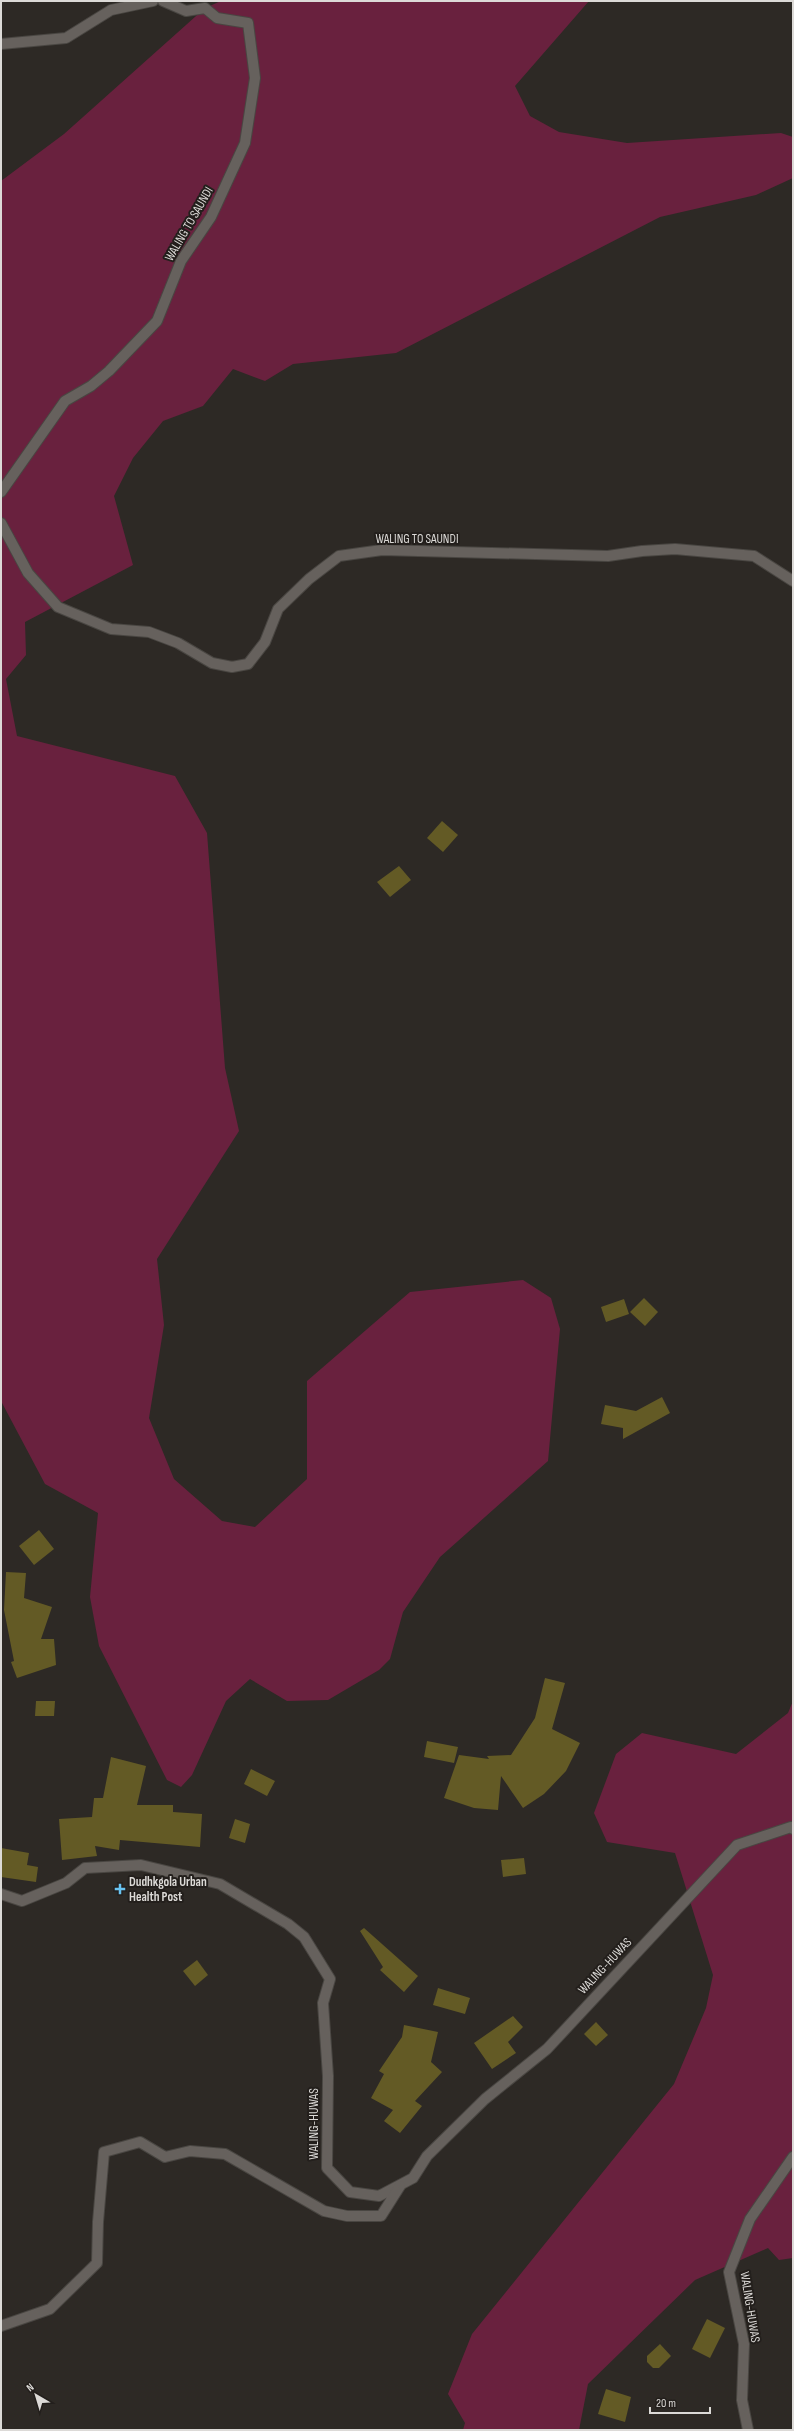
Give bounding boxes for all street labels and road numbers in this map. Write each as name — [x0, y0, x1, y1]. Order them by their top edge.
street label: WALING TO SAUNDI — [161, 184, 217, 264]
street label: WALING TO SAUNDI — [375, 531, 459, 547]
street label: WALING-HUWAS — [575, 1934, 635, 1998]
street label: WALING-HUWAS — [306, 2088, 322, 2160]
street label: WALING-HUWAS — [737, 2270, 764, 2344]

